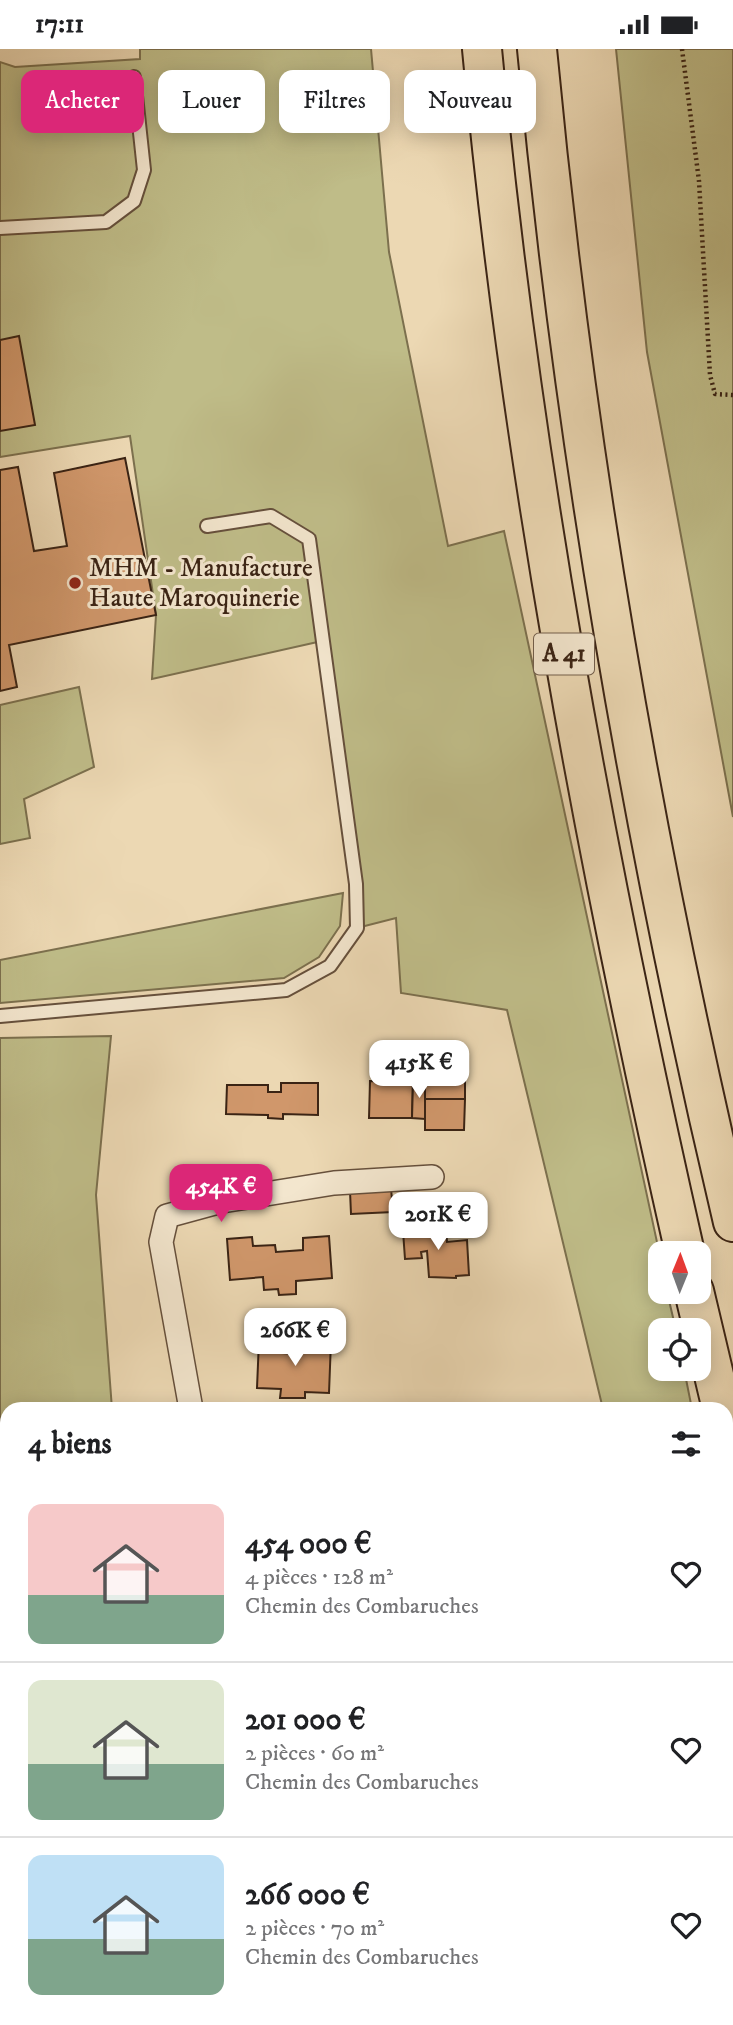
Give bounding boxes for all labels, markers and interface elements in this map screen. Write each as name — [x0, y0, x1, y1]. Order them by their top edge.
text: 17:11 — [35, 8, 84, 41]
chip: Acheter — [21, 70, 144, 133]
chip: Louer — [158, 70, 265, 133]
chip: Filtres — [279, 70, 390, 133]
chip: Nouveau — [404, 70, 536, 133]
place label: MHM - Manufacture Haute Maroquinerie — [89, 552, 313, 615]
marker: MHM - Manufacture Haute Maroquinerie — [67, 575, 83, 591]
road number: A 41 — [534, 633, 594, 675]
pin: 415K € — [362, 1041, 476, 1100]
text: 415K € — [385, 1048, 453, 1077]
pin: 454K € — [164, 1165, 278, 1224]
text: 454K € — [185, 1172, 257, 1201]
pin: 201K € — [381, 1193, 495, 1252]
text: 201K € — [405, 1200, 471, 1229]
north arrow — [648, 1241, 710, 1304]
map controls — [648, 1241, 711, 1381]
pin: 266K € — [238, 1309, 352, 1368]
text: 266K € — [260, 1316, 330, 1345]
button: locate — [648, 1318, 711, 1381]
icon: filters — [667, 1425, 705, 1463]
text: 4 biens — [28, 1426, 112, 1463]
text: 454 000 € — [245, 1526, 372, 1563]
icon: home — [84, 1532, 168, 1616]
icon: heart — [667, 1555, 705, 1593]
text: 4 pièces · 128 m² — [245, 1563, 393, 1592]
text: Chemin des Combaruches — [245, 1592, 479, 1621]
text: 201 000 € — [245, 1702, 366, 1739]
icon: home — [84, 1708, 168, 1792]
icon: heart — [667, 1731, 705, 1769]
text: 2 pièces · 60 m² — [245, 1739, 384, 1768]
text: Chemin des Combaruches — [245, 1768, 479, 1797]
text: 266 000 € — [245, 1877, 370, 1914]
icon: home — [84, 1883, 168, 1967]
icon: heart — [667, 1906, 705, 1944]
text: 2 pièces · 70 m² — [245, 1914, 384, 1943]
text: Chemin des Combaruches — [245, 1943, 479, 1972]

